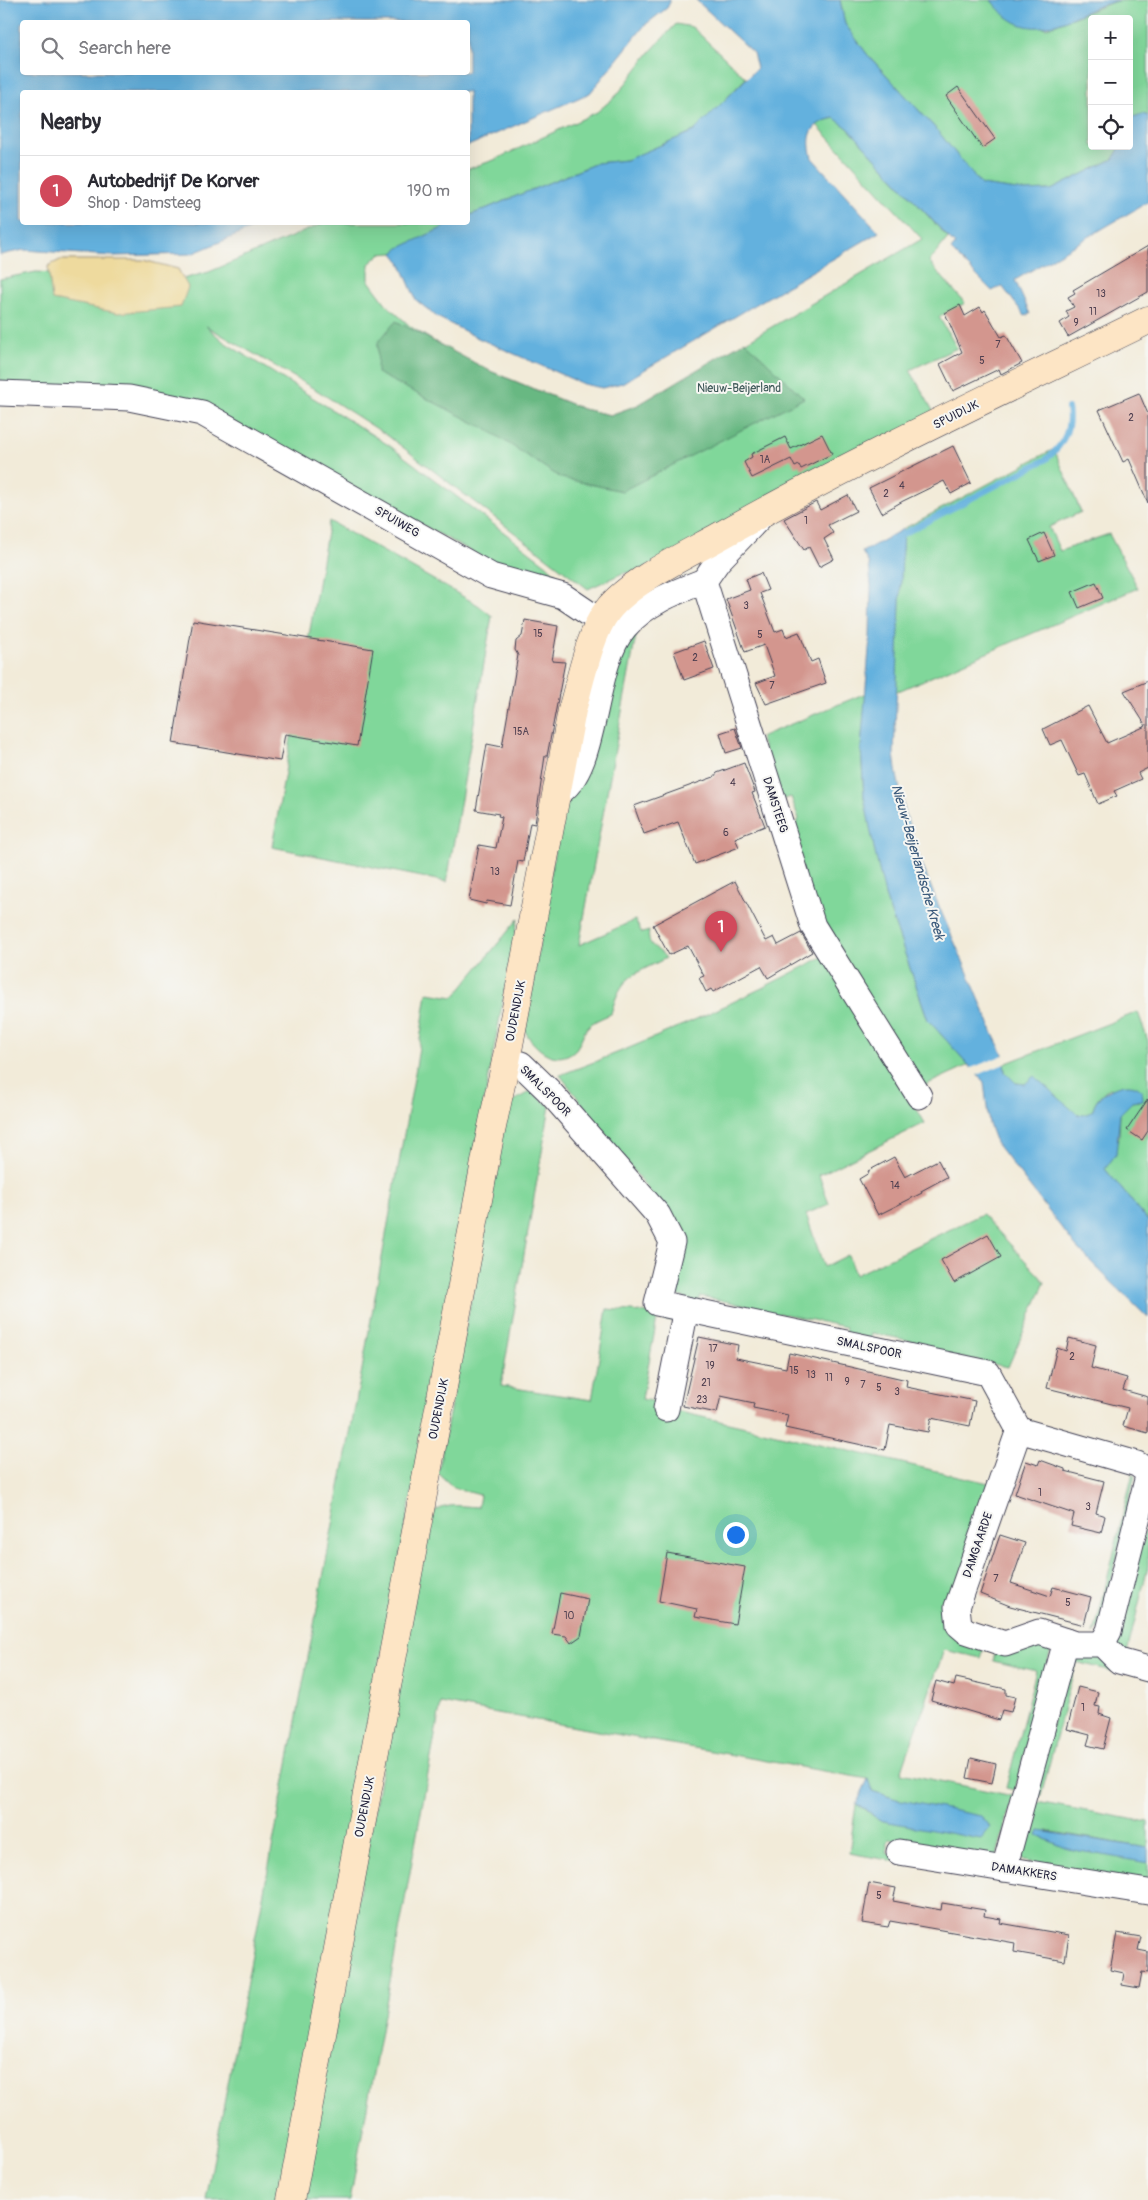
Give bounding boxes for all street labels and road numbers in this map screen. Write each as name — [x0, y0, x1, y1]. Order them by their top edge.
street label: SPUIDIJK — [931, 397, 981, 433]
street label: SPUIWEG — [372, 503, 422, 541]
street label: DAMSTEEG — [759, 775, 791, 835]
street label: OUDENDIJK — [503, 979, 529, 1043]
street label: SMALSPOOR — [516, 1062, 574, 1120]
street label: SMALSPOOR — [835, 1334, 903, 1362]
street label: OUDENDIJK — [426, 1377, 452, 1441]
street label: DAMGAARDE — [960, 1510, 996, 1580]
street label: OUDENDIJK — [352, 1775, 378, 1839]
street label: DAMAKKERS — [990, 1859, 1058, 1885]

